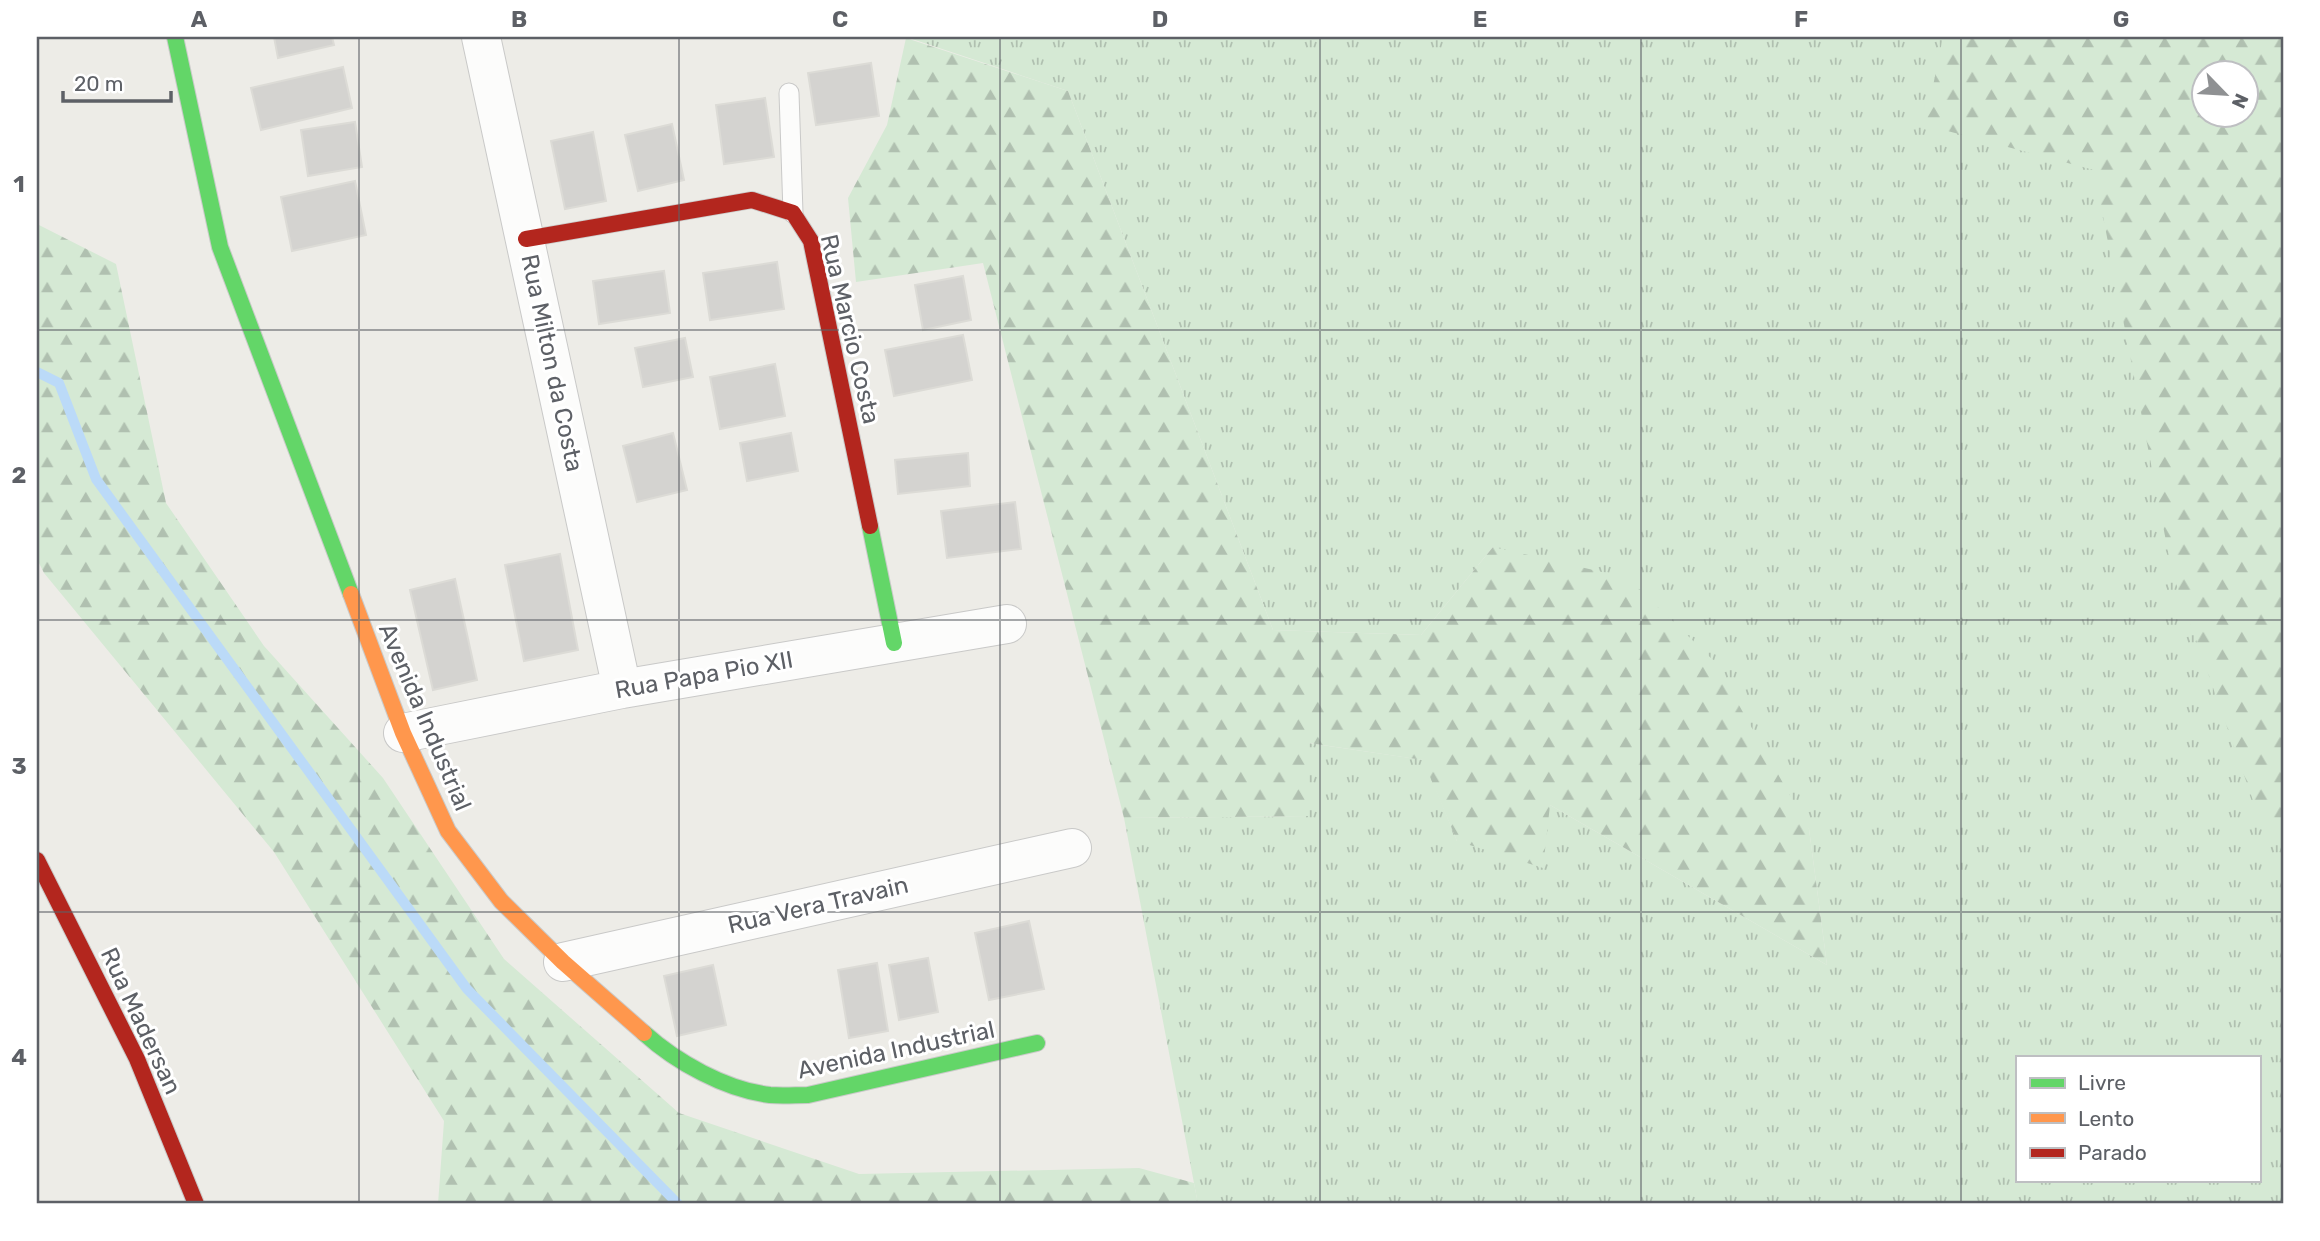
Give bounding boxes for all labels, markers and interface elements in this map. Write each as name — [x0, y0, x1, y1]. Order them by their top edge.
text: A — [191, 5, 208, 33]
text: B — [511, 5, 527, 33]
text: C — [832, 5, 848, 33]
text: D — [1152, 5, 1168, 33]
text: E — [1473, 5, 1487, 33]
text: F — [1794, 5, 1808, 33]
text: G — [2113, 5, 2129, 33]
scale bar — [63, 60, 172, 104]
north arrow — [2190, 60, 2260, 130]
text: 20 m — [74, 71, 123, 96]
text: N — [2227, 90, 2253, 112]
text: 1 — [13, 170, 25, 198]
street label: Rua Marcio Costa — [815, 231, 885, 427]
street label: Rua Milton da Costa — [515, 252, 589, 474]
text: 2 — [12, 461, 26, 489]
street label: Avenida Industrial — [373, 619, 477, 815]
street label: Rua Papa Pio XII — [613, 646, 795, 704]
text: 3 — [11, 752, 27, 780]
street label: Rua Vera Travain — [725, 871, 911, 939]
street label: Rua Madersan — [95, 943, 187, 1099]
street label: Avenida Industrial — [795, 1015, 997, 1085]
text: 4 — [11, 1043, 27, 1071]
legend — [2016, 1056, 2260, 1182]
text: Livre — [2078, 1070, 2126, 1095]
text: Lento — [2078, 1106, 2134, 1131]
text: Parado — [2078, 1140, 2147, 1165]

